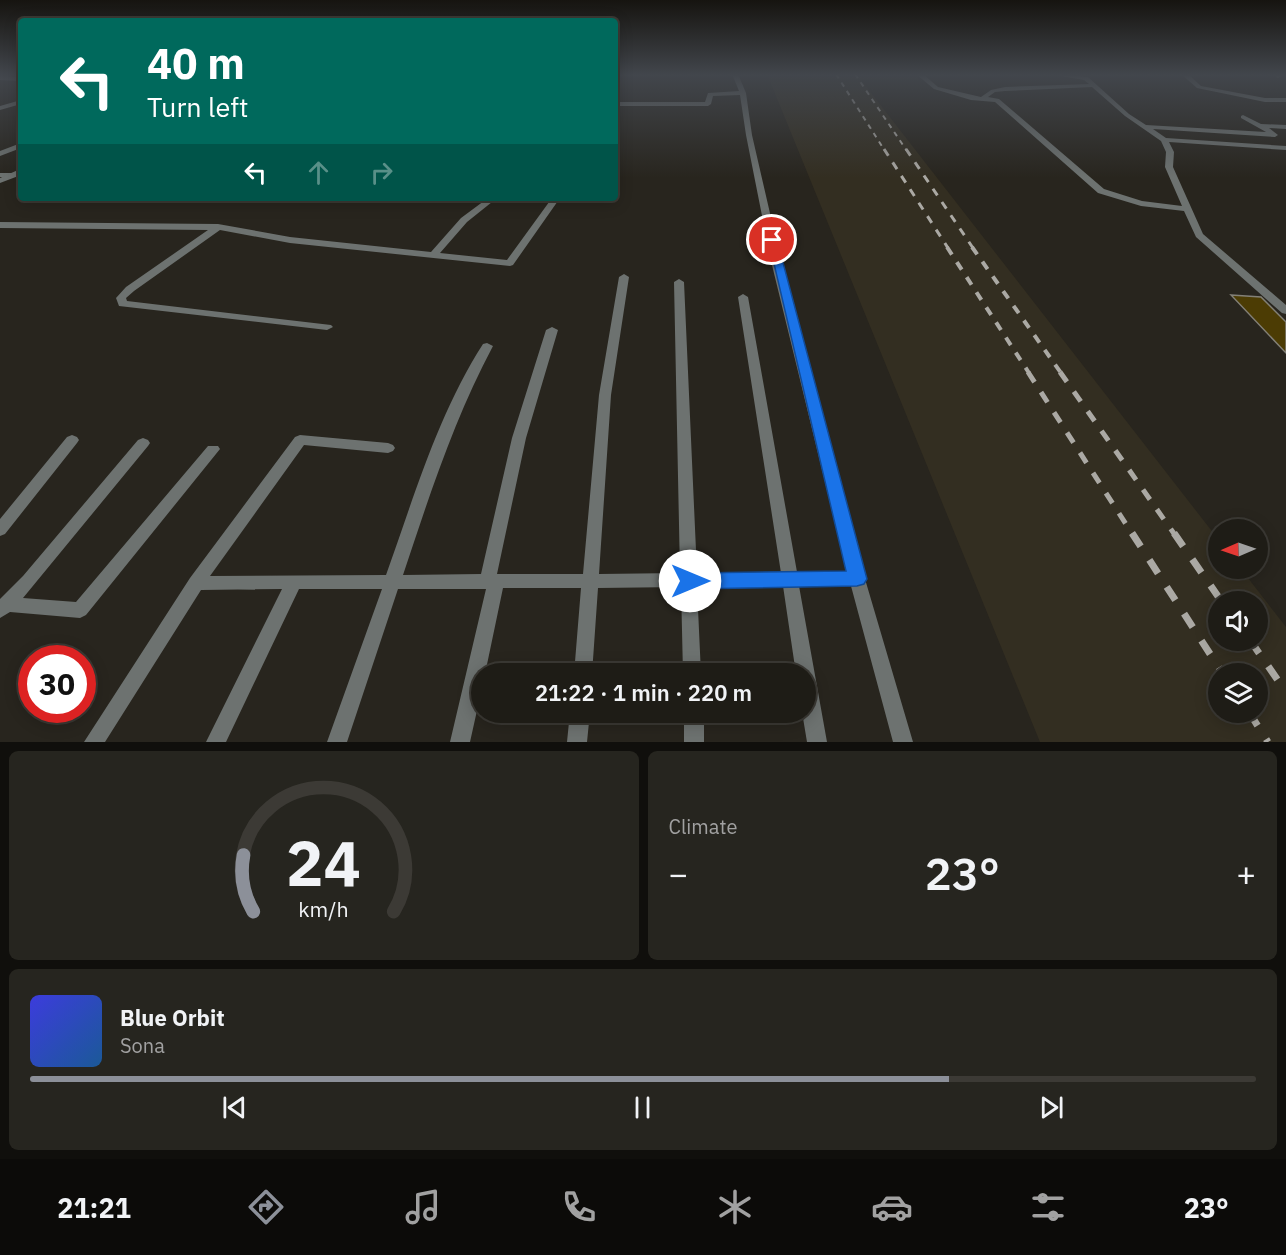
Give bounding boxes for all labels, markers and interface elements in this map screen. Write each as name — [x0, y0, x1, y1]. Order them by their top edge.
text: 40 m — [147, 36, 245, 91]
icon: left — [48, 42, 126, 120]
text: Turn left — [147, 89, 248, 124]
icon: left — [239, 156, 272, 189]
icon: ahead — [302, 156, 335, 189]
icon: right — [365, 156, 398, 189]
pin — [746, 214, 797, 265]
icon: arrive — [755, 223, 788, 256]
north arrow — [1208, 519, 1268, 579]
map controls — [1208, 519, 1268, 723]
position arrow — [658, 549, 722, 613]
button: sound — [1208, 591, 1268, 651]
speed limit sign: 30 — [18, 645, 96, 723]
button: layers — [1208, 663, 1268, 723]
text: 21:22 · 1 min · 220 m — [535, 678, 752, 707]
text: Climate — [669, 813, 737, 840]
text: 24 — [286, 822, 361, 903]
text: 23° — [925, 844, 1000, 902]
text: − — [669, 852, 688, 895]
text: + — [1236, 852, 1256, 895]
text: km/h — [299, 896, 349, 924]
text: Blue Orbit — [120, 1003, 225, 1032]
text: Sona — [120, 1032, 165, 1059]
icon: previous — [218, 1091, 251, 1124]
icon: pause — [626, 1091, 659, 1124]
icon: next — [1035, 1091, 1068, 1124]
icon: directions — [245, 1186, 287, 1228]
icon: music — [402, 1186, 444, 1228]
icon: phone — [558, 1186, 600, 1228]
icon: climate — [714, 1186, 756, 1228]
icon: car — [871, 1186, 913, 1228]
icon: filters — [1027, 1186, 1069, 1228]
text: 21:21 — [57, 1190, 131, 1225]
text: 23° — [1184, 1190, 1229, 1225]

